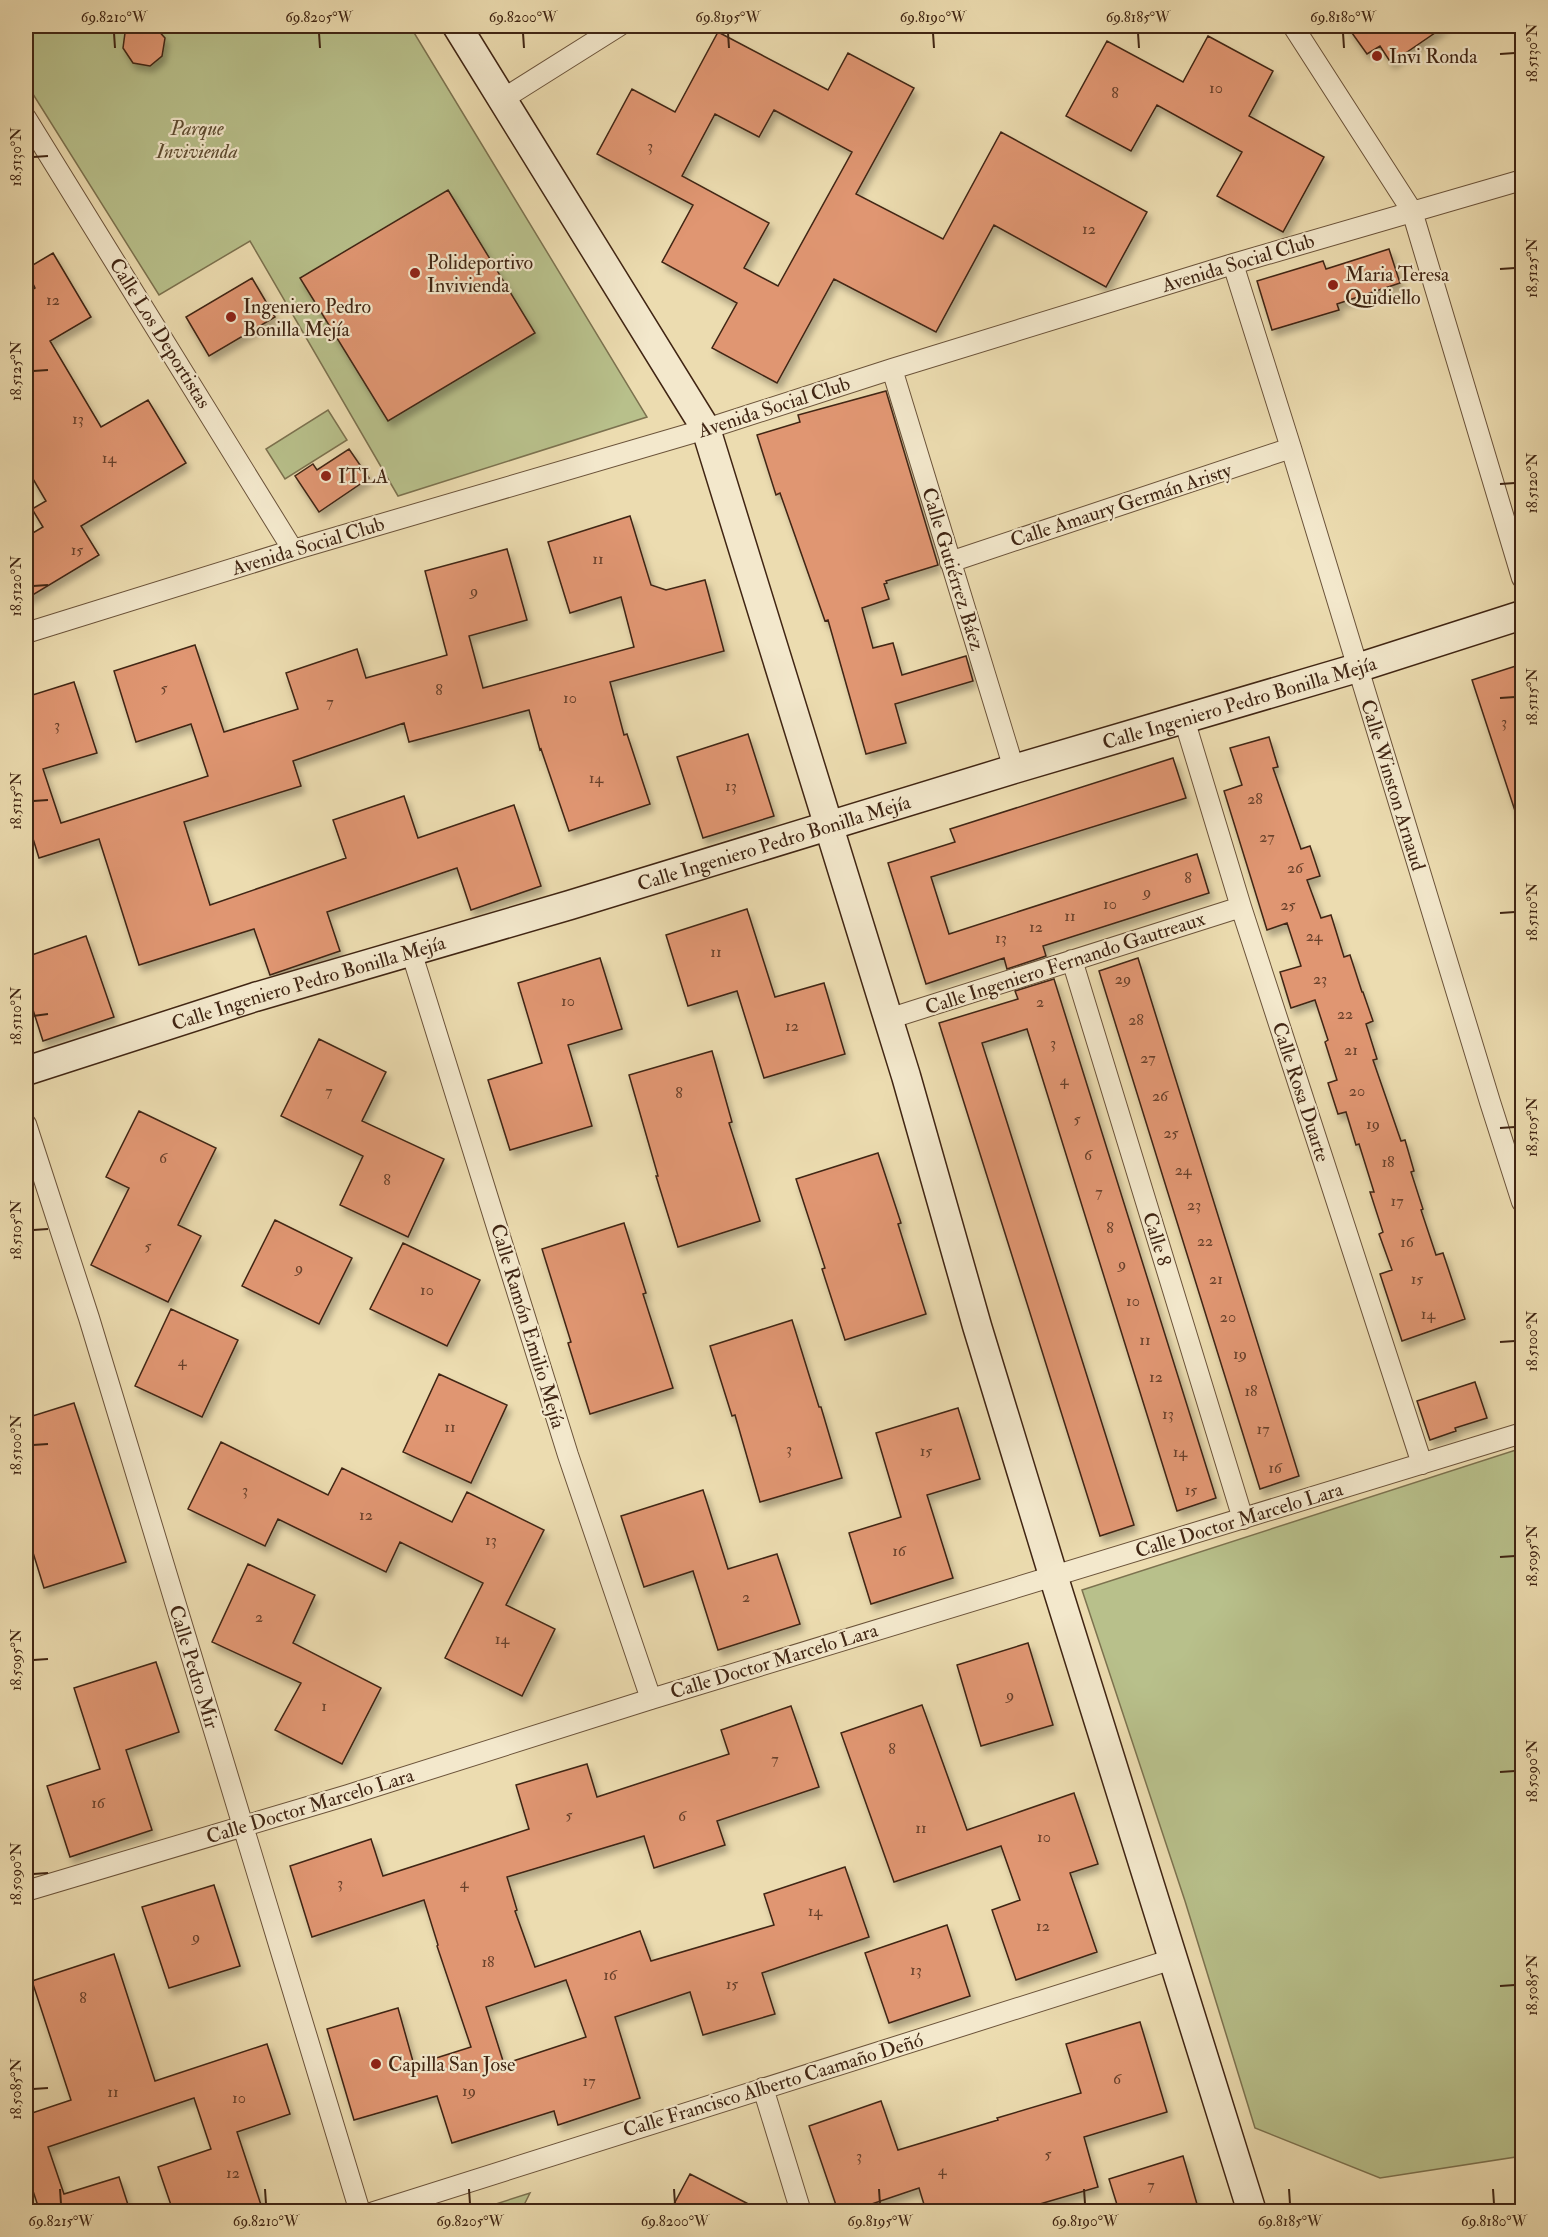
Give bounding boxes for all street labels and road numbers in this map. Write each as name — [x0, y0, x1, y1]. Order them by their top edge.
street label: Avenida Social Club — [1158, 228, 1318, 298]
street label: Calle Los Deportistas — [103, 253, 216, 414]
street label: Avenida Social Club — [694, 371, 853, 444]
street label: Calle Amaury Germán Aristy — [1007, 457, 1236, 553]
street label: Calle Gutiérrez Báez — [916, 484, 990, 654]
street label: Avenida Social Club — [228, 511, 388, 581]
street label: Calle Ingeniero Pedro Bonilla Mejía — [1099, 650, 1380, 755]
street label: Calle Winston Arnaud — [1355, 696, 1431, 874]
street label: Calle Ingeniero Pedro Bonilla Mejía — [634, 789, 914, 896]
street label: Calle Ingeniero Fernando Gautreaux — [922, 906, 1208, 1020]
street label: Calle Ingeniero Pedro Bonilla Mejía — [168, 929, 449, 1036]
street label: Calle Rosa Duarte — [1267, 1019, 1335, 1165]
street label: Calle 8 — [1137, 1209, 1177, 1269]
street label: Calle Ramón Emilio Mejía — [485, 1221, 571, 1432]
street label: Calle Doctor Marcelo Lara — [1132, 1476, 1347, 1563]
street label: Calle Pedro Mir — [163, 1602, 225, 1732]
street label: Calle Doctor Marcelo Lara — [667, 1617, 882, 1704]
street label: Calle Doctor Marcelo Lara — [203, 1762, 418, 1849]
street label: Calle Francisco Alberto Caamaño Deñó — [620, 2027, 926, 2143]

